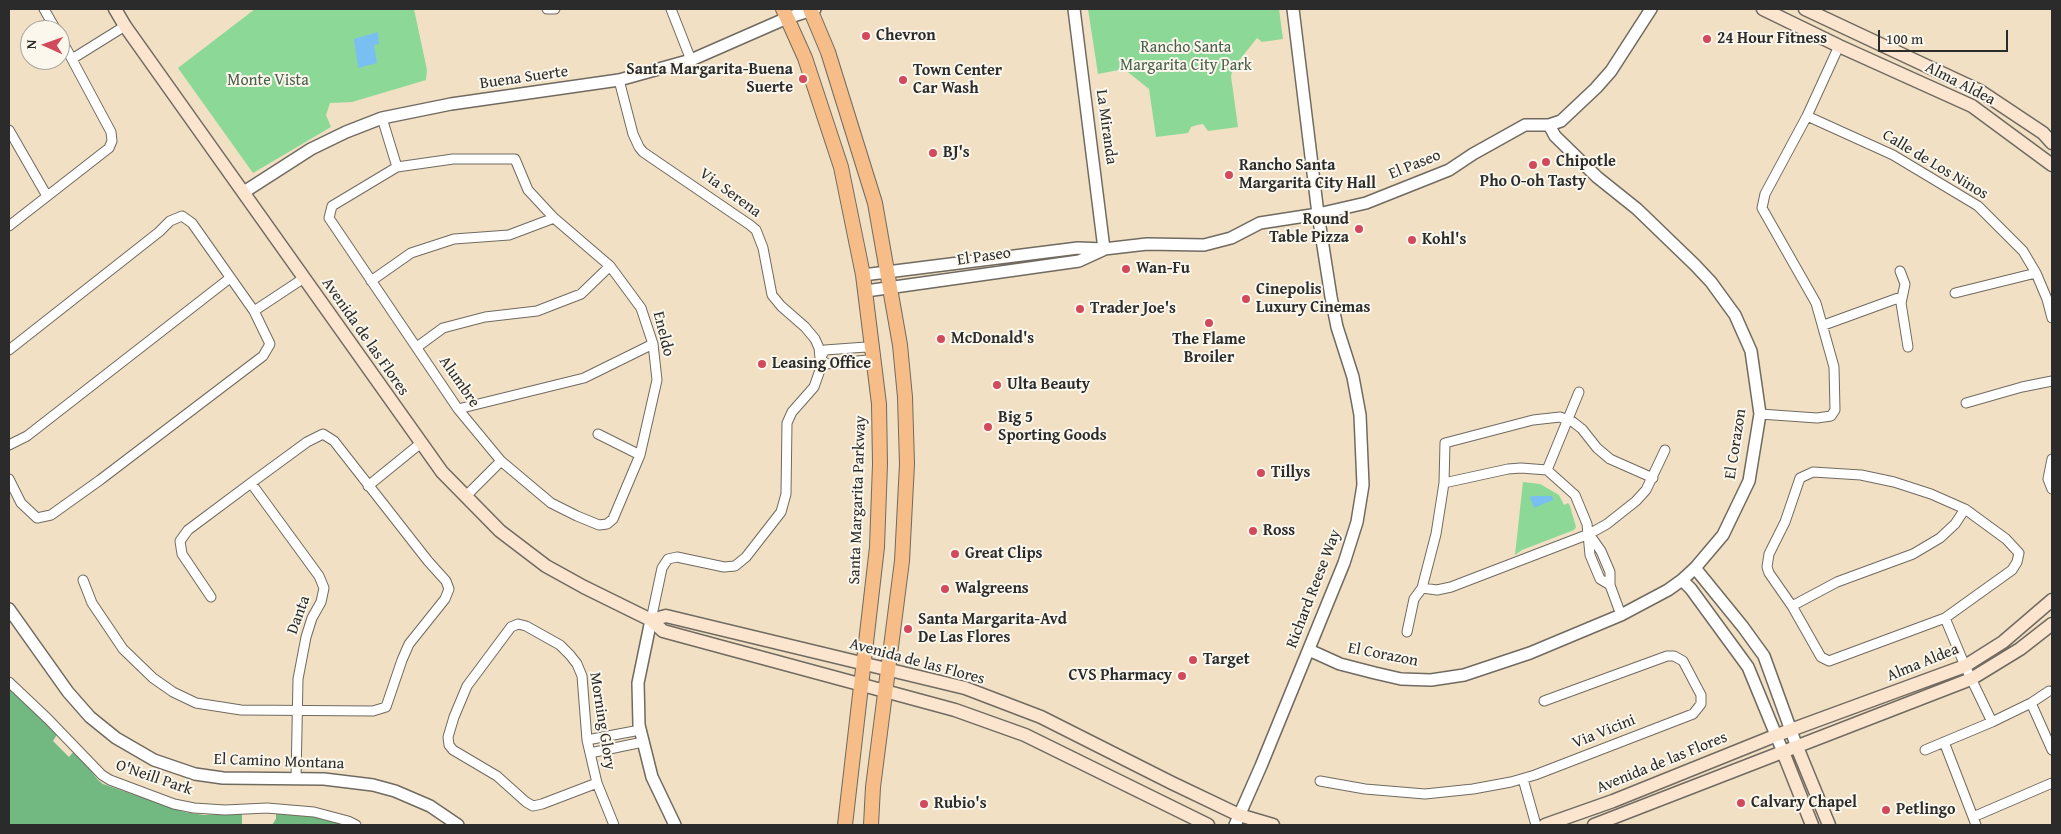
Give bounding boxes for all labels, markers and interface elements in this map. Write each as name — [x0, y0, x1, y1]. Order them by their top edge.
north arrow — [20, 20, 70, 70]
scale bar — [1881, 20, 2011, 52]
place label: Chevron — [876, 26, 936, 46]
text: 100 m — [1886, 28, 1923, 49]
place label: 24 Hour Fitness — [1717, 29, 1827, 49]
marker: Chevron — [860, 30, 872, 42]
marker: 24 Hour Fitness — [1701, 33, 1713, 45]
park label: Rancho Santa Margarita City Park — [1120, 38, 1252, 76]
text: N — [21, 39, 41, 50]
street label: Alma Aldea — [1922, 58, 1998, 110]
place label: Santa Margarita-Buena Suerte — [626, 60, 793, 98]
place label: Town Center Car Wash — [913, 61, 1002, 99]
street label: Buena Suerte — [479, 62, 569, 94]
park label: Monte Vista — [227, 71, 309, 91]
marker: Santa Margarita-Buena Suerte — [797, 73, 809, 85]
marker: Town Center Car Wash — [897, 74, 909, 86]
street label: La Miranda — [1091, 88, 1121, 166]
street label: Calle de Los Ninos — [1879, 126, 1991, 204]
place label: BJ's — [943, 143, 970, 163]
street label: El Paseo — [1386, 146, 1444, 184]
marker: BJ's — [927, 147, 939, 159]
place label: Chipotle — [1556, 152, 1616, 172]
place label: Rancho Santa Margarita City Hall — [1239, 156, 1376, 194]
marker: Chipotle — [1540, 156, 1552, 168]
marker: Pho O-oh Tasty — [1527, 159, 1539, 171]
street label: Via Serena — [695, 164, 765, 222]
marker: Rancho Santa Margarita City Hall — [1223, 169, 1235, 181]
place label: Pho O-oh Tasty — [1480, 172, 1586, 192]
place label: Round Table Pizza — [1269, 210, 1349, 248]
marker: Round Table Pizza — [1353, 223, 1365, 235]
place label: Kohl's — [1422, 230, 1466, 250]
marker: Kohl's — [1406, 234, 1418, 246]
street label: El Paseo — [956, 244, 1012, 270]
place label: Wan-Fu — [1136, 259, 1190, 279]
marker: Wan-Fu — [1120, 263, 1132, 275]
street label: Avenida de las Flores — [317, 274, 413, 400]
place label: Cinepolis Luxury Cinemas — [1256, 280, 1370, 318]
marker: Cinepolis Luxury Cinemas — [1240, 293, 1252, 305]
place label: Trader Joe's — [1090, 299, 1176, 319]
marker: Trader Joe's — [1074, 303, 1086, 315]
street label: Eneldo — [648, 309, 678, 359]
marker: The Flame Broiler — [1203, 317, 1215, 329]
place label: McDonald's — [951, 329, 1034, 349]
place label: The Flame Broiler — [1172, 330, 1246, 368]
marker: McDonald's — [935, 333, 947, 345]
street label: Alumbre — [434, 353, 484, 411]
place label: Leasing Office — [772, 354, 871, 374]
marker: Leasing Office — [756, 358, 768, 370]
place label: Ulta Beauty — [1007, 375, 1090, 395]
marker: Ulta Beauty — [991, 379, 1003, 391]
street label: El Corazon — [1721, 407, 1751, 481]
place label: Big 5 Sporting Goods — [998, 408, 1107, 446]
street label: Santa Margarita Parkway — [845, 415, 871, 585]
marker: Big 5 Sporting Goods — [982, 421, 994, 433]
place label: Tillys — [1271, 463, 1310, 483]
marker: Tillys — [1255, 467, 1267, 479]
place label: Ross — [1263, 521, 1295, 541]
marker: Ross — [1247, 525, 1259, 537]
street label: Richard Reese Way — [1283, 527, 1345, 651]
place label: Great Clips — [965, 544, 1042, 564]
marker: Great Clips — [949, 548, 961, 560]
place label: Walgreens — [955, 579, 1029, 599]
marker: Walgreens — [939, 583, 951, 595]
street label: Danta — [283, 593, 315, 637]
place label: Santa Margarita-Avd De Las Flores — [918, 610, 1067, 648]
marker: Santa Margarita-Avd De Las Flores — [902, 623, 914, 635]
street label: Avenida de las Flores — [847, 635, 987, 689]
street label: El Corazon — [1346, 639, 1420, 671]
street label: Alma Aldea — [1884, 640, 1962, 686]
place label: Target — [1203, 650, 1250, 670]
marker: Target — [1187, 654, 1199, 666]
place label: CVS Pharmacy — [1069, 666, 1172, 686]
marker: CVS Pharmacy — [1176, 670, 1188, 682]
street label: Morning Glory — [585, 671, 619, 771]
street label: Via Vicini — [1570, 711, 1638, 753]
street label: Avenida de las Flores — [1594, 728, 1730, 798]
street label: El Camino Montana — [213, 750, 345, 774]
street label: O'Neill Park — [113, 756, 195, 800]
place label: Calvary Chapel — [1751, 793, 1857, 813]
place label: Rubio's — [934, 794, 987, 814]
marker: Calvary Chapel — [1735, 797, 1747, 809]
marker: Rubio's — [918, 798, 930, 810]
place label: Petlingo — [1896, 800, 1956, 820]
marker: Petlingo — [1880, 804, 1892, 816]

